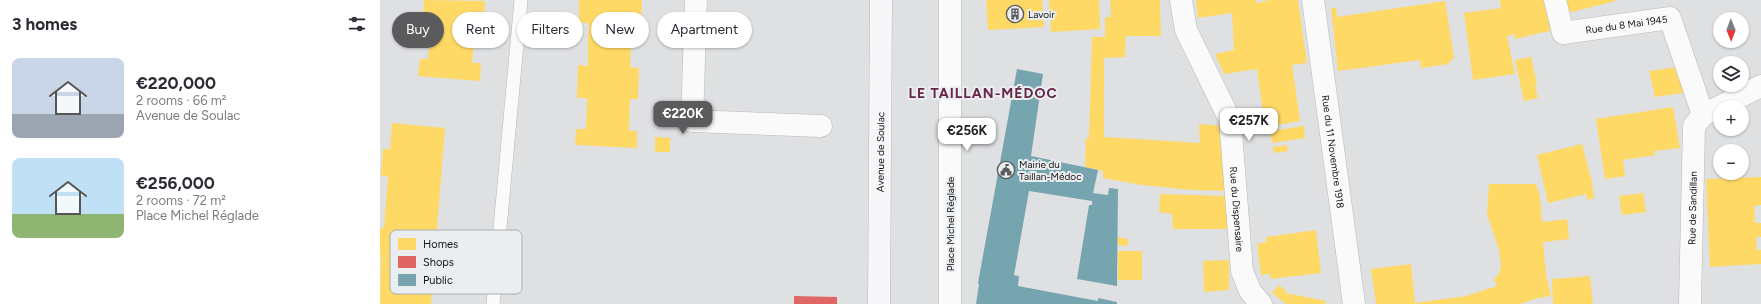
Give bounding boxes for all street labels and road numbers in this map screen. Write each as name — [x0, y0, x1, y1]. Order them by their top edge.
street label: Rue du 8 Mai 1945 — [1585, 12, 1668, 36]
street label: Rue du 11 Novembre 1918 — [1319, 94, 1348, 209]
street label: Avenue de Soulac — [873, 111, 887, 192]
street label: Rue du Dispensaire — [1227, 166, 1247, 253]
street label: Rue de Sandillan — [1685, 171, 1699, 245]
street label: Place Michel Réglade — [944, 176, 957, 271]

